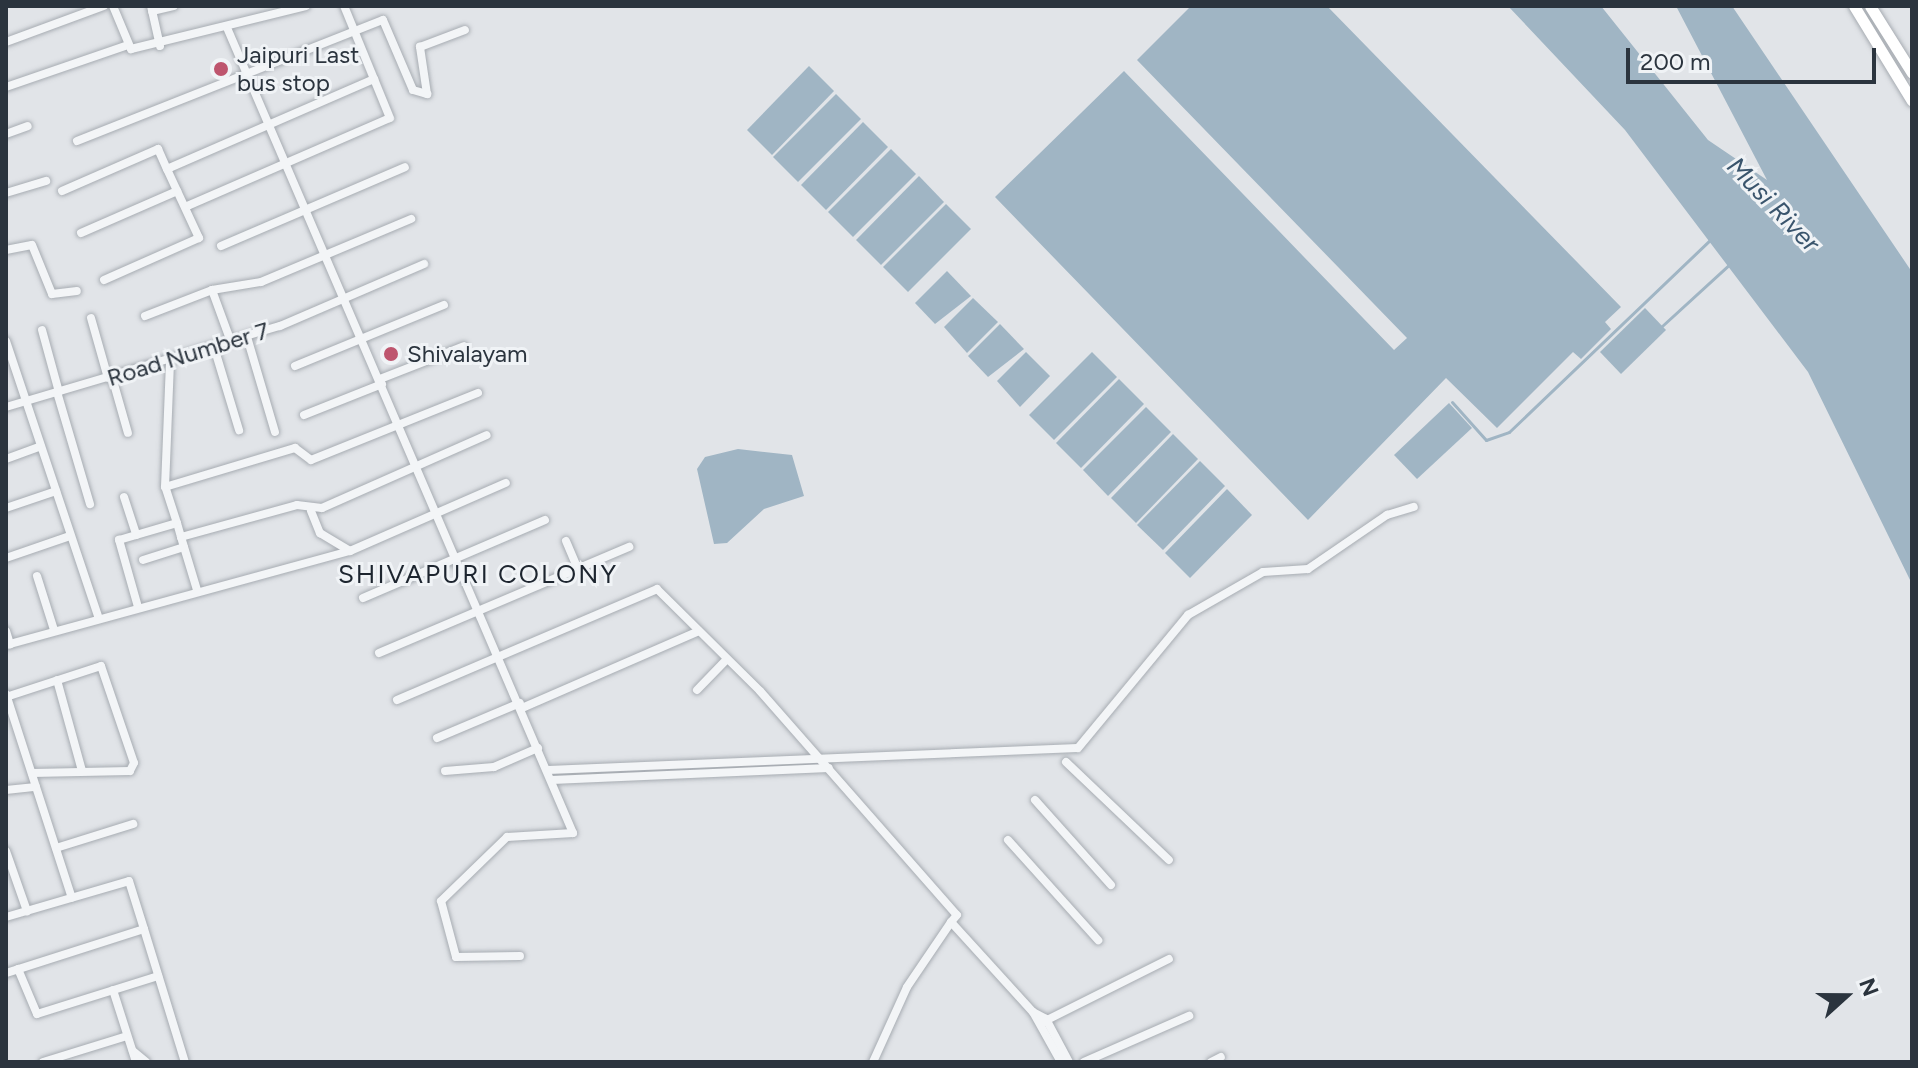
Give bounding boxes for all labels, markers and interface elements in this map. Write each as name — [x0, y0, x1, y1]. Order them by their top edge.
scale bar — [1630, 32, 1880, 82]
place label: Jaipuri Last bus stop — [237, 41, 359, 97]
text: 200 m — [1640, 47, 1711, 76]
marker: Jaipuri Last bus stop — [212, 60, 230, 78]
water label: Musi River — [1720, 151, 1826, 259]
street label: Road Number 7 — [104, 316, 272, 392]
place label: Shivalayam — [407, 340, 527, 368]
marker: Shivalayam — [382, 345, 400, 363]
district label: SHIVAPURI COLONY — [338, 559, 618, 591]
north arrow — [1806, 956, 1886, 1036]
text: N — [1853, 974, 1885, 1000]

